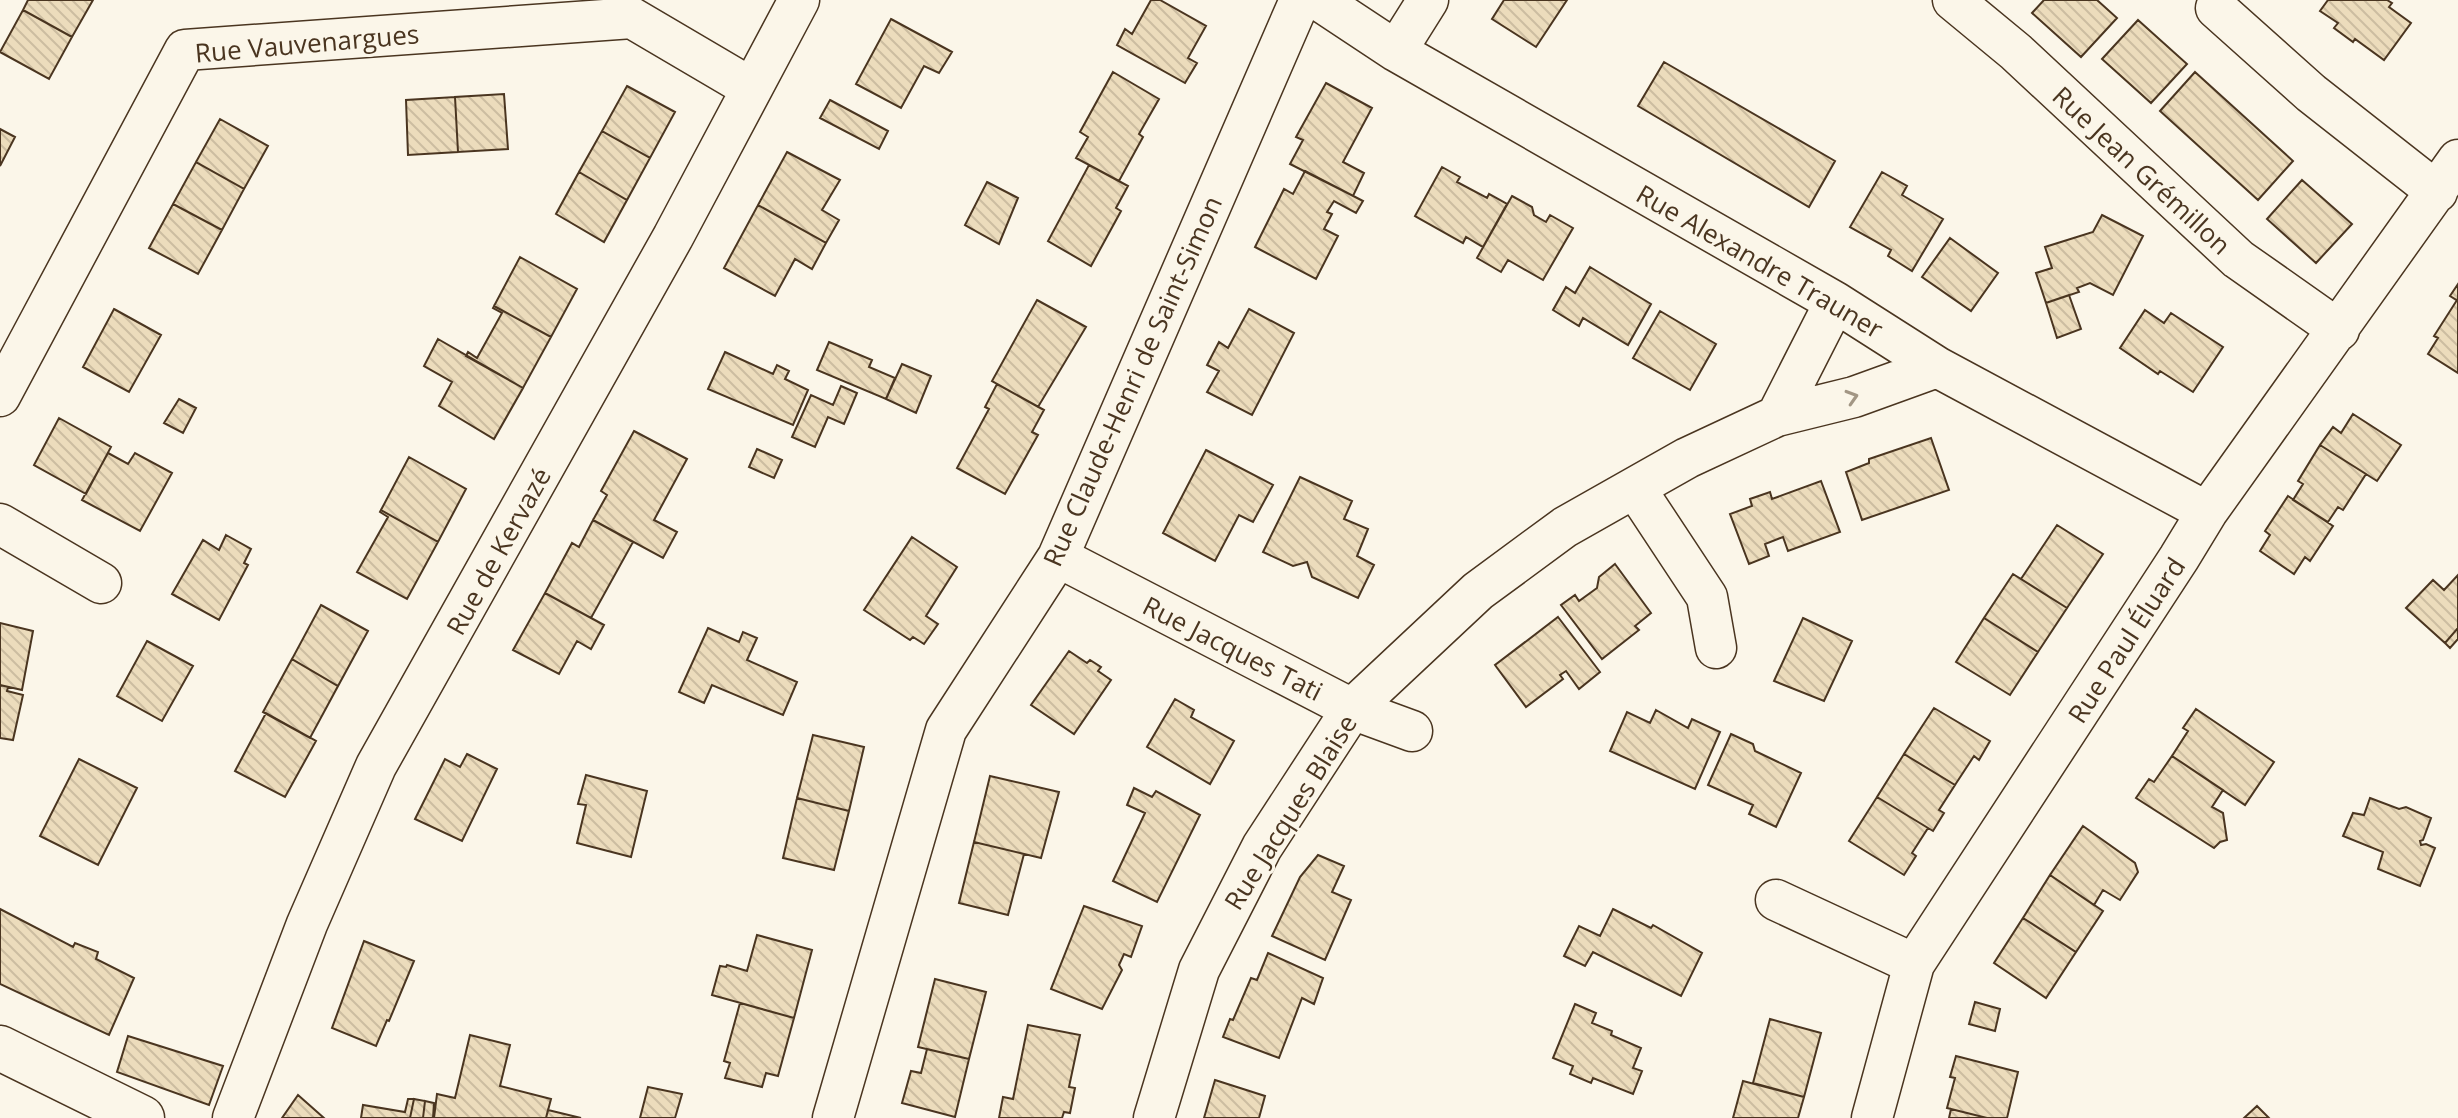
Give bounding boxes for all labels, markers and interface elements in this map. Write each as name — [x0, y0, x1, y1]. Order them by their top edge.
street label: Rue Vauvenargues — [193, 15, 421, 71]
street label: Rue Jean Grémillon — [2045, 78, 2239, 262]
street label: Rue Alexandre Trauner — [1630, 176, 1890, 347]
street label: Rue Claude-Henri de Saint-Simon — [1034, 190, 1230, 572]
one-way arrow — [1845, 390, 1859, 406]
street label: Rue de Kervazé — [437, 461, 559, 641]
street label: Rue Paul Éluard — [2059, 550, 2193, 730]
street label: Rue Jacques Tati — [1137, 587, 1329, 709]
street label: Rue Jacques Blaise — [1215, 707, 1365, 917]

